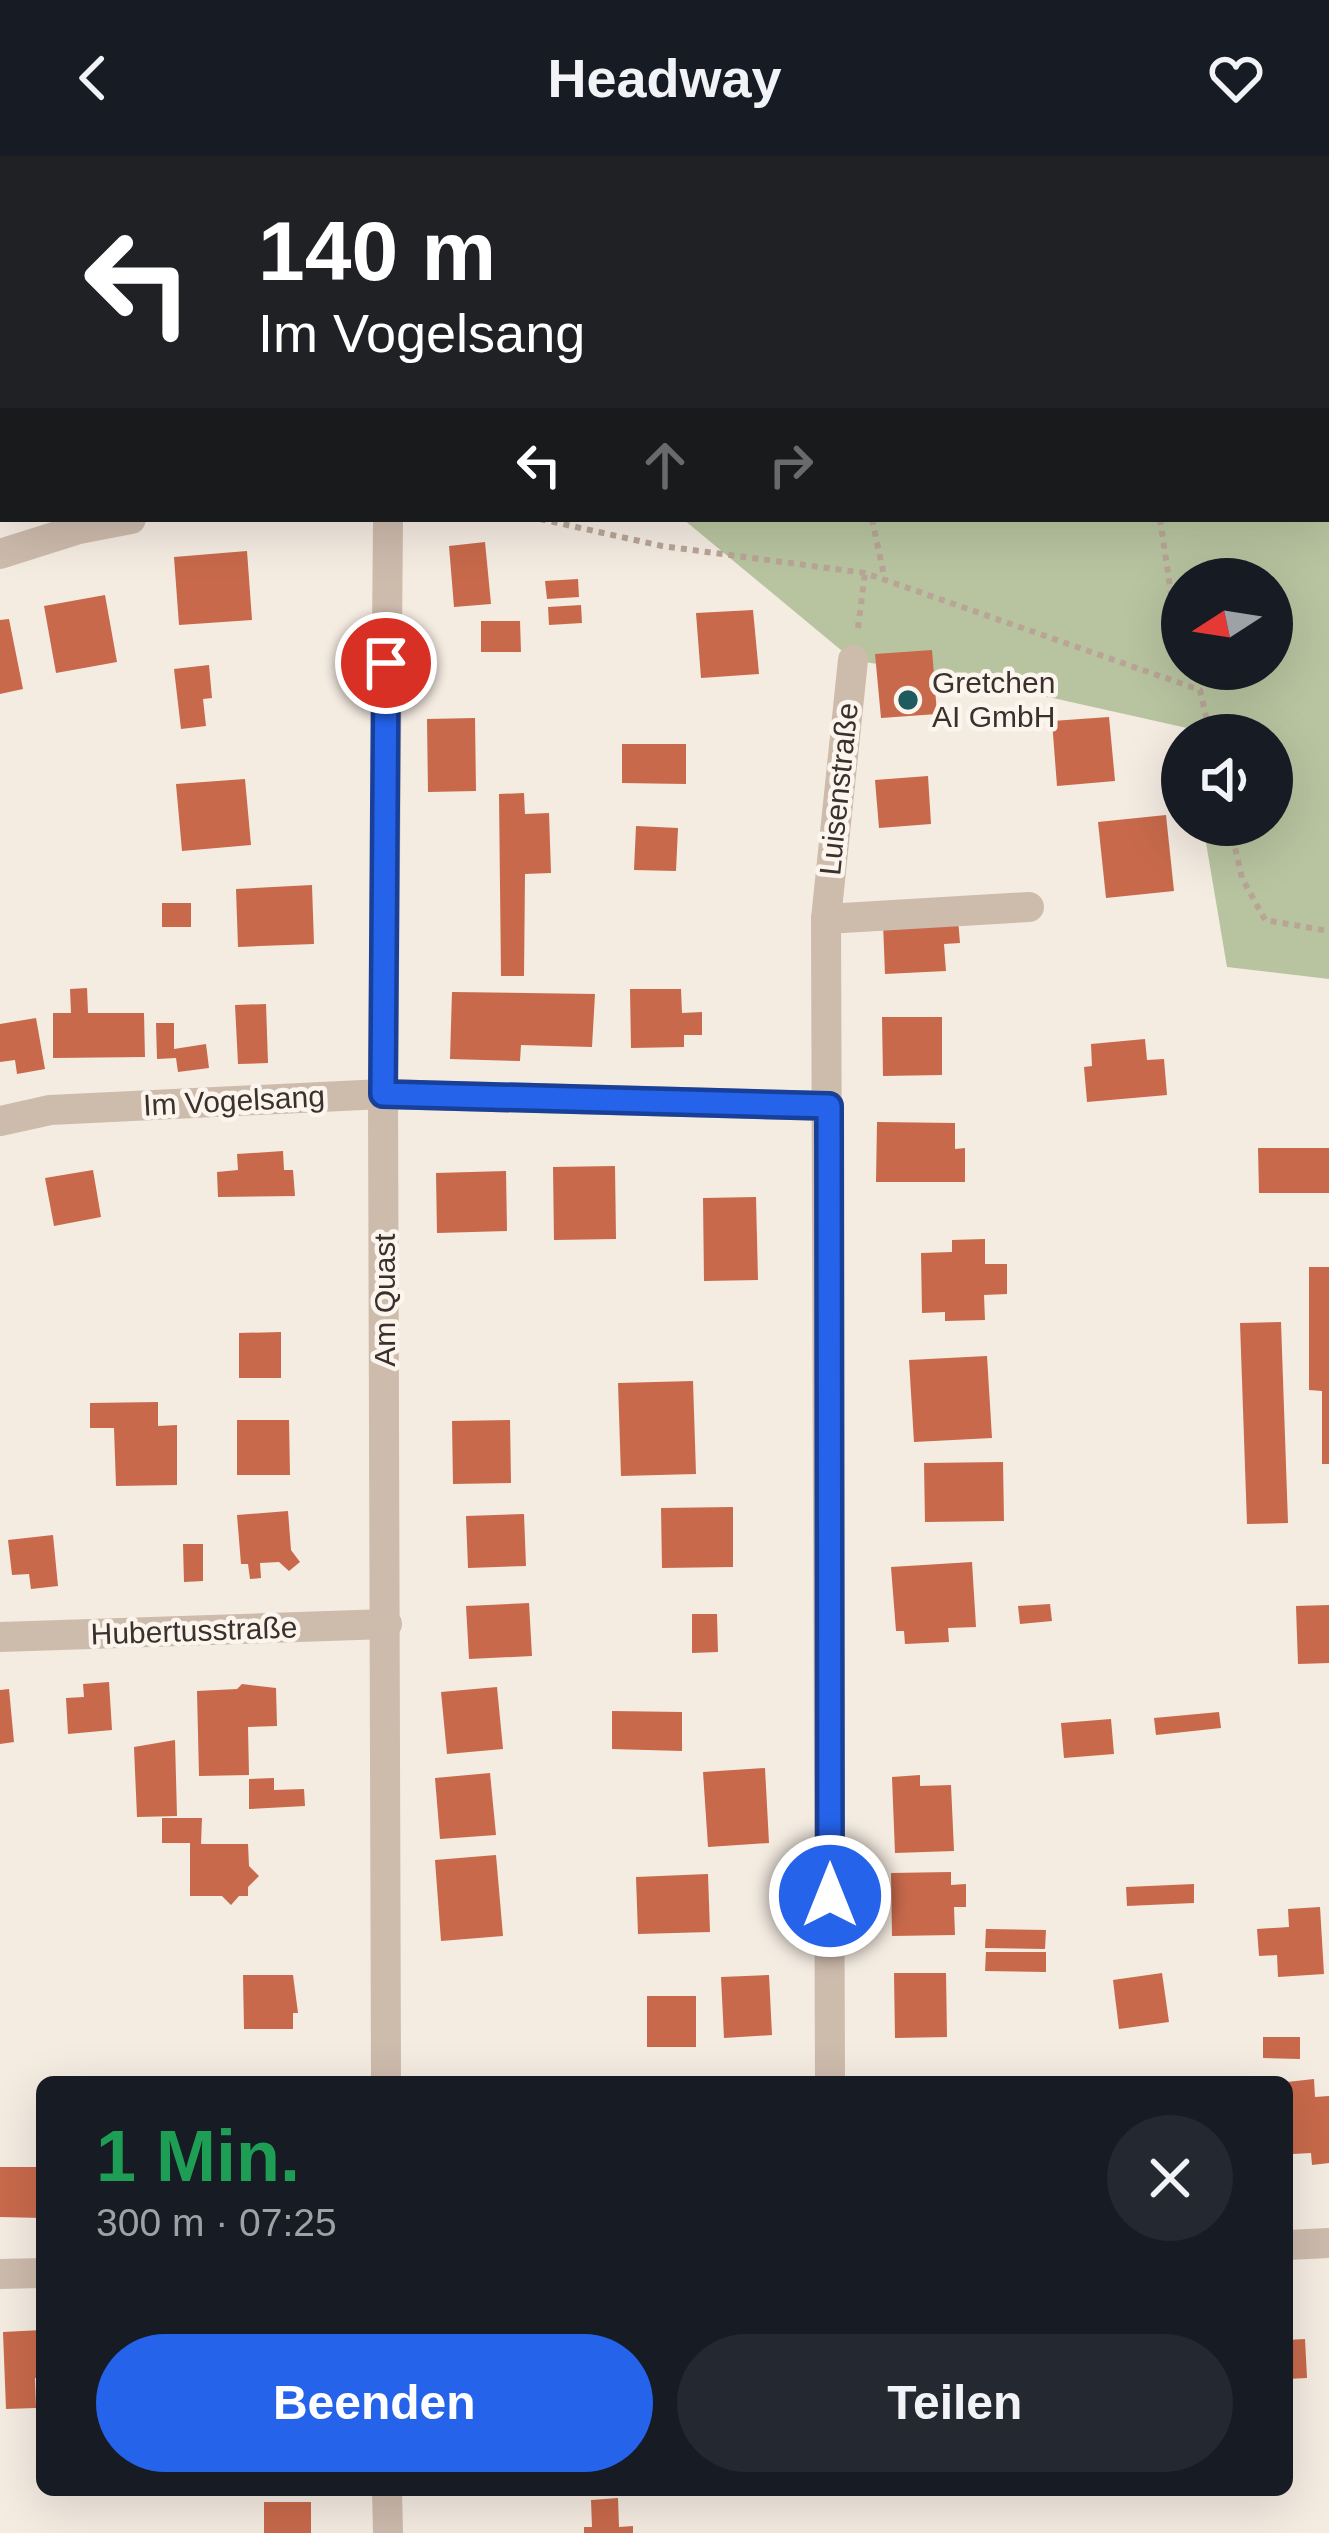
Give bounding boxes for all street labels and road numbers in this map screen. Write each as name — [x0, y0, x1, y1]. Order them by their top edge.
street label: Luisenstraße — [813, 701, 864, 877]
street label: Im Vogelsang — [142, 1079, 326, 1122]
street label: Am Quast — [368, 1233, 401, 1367]
street label: Hubertusstraße — [90, 1610, 298, 1651]

